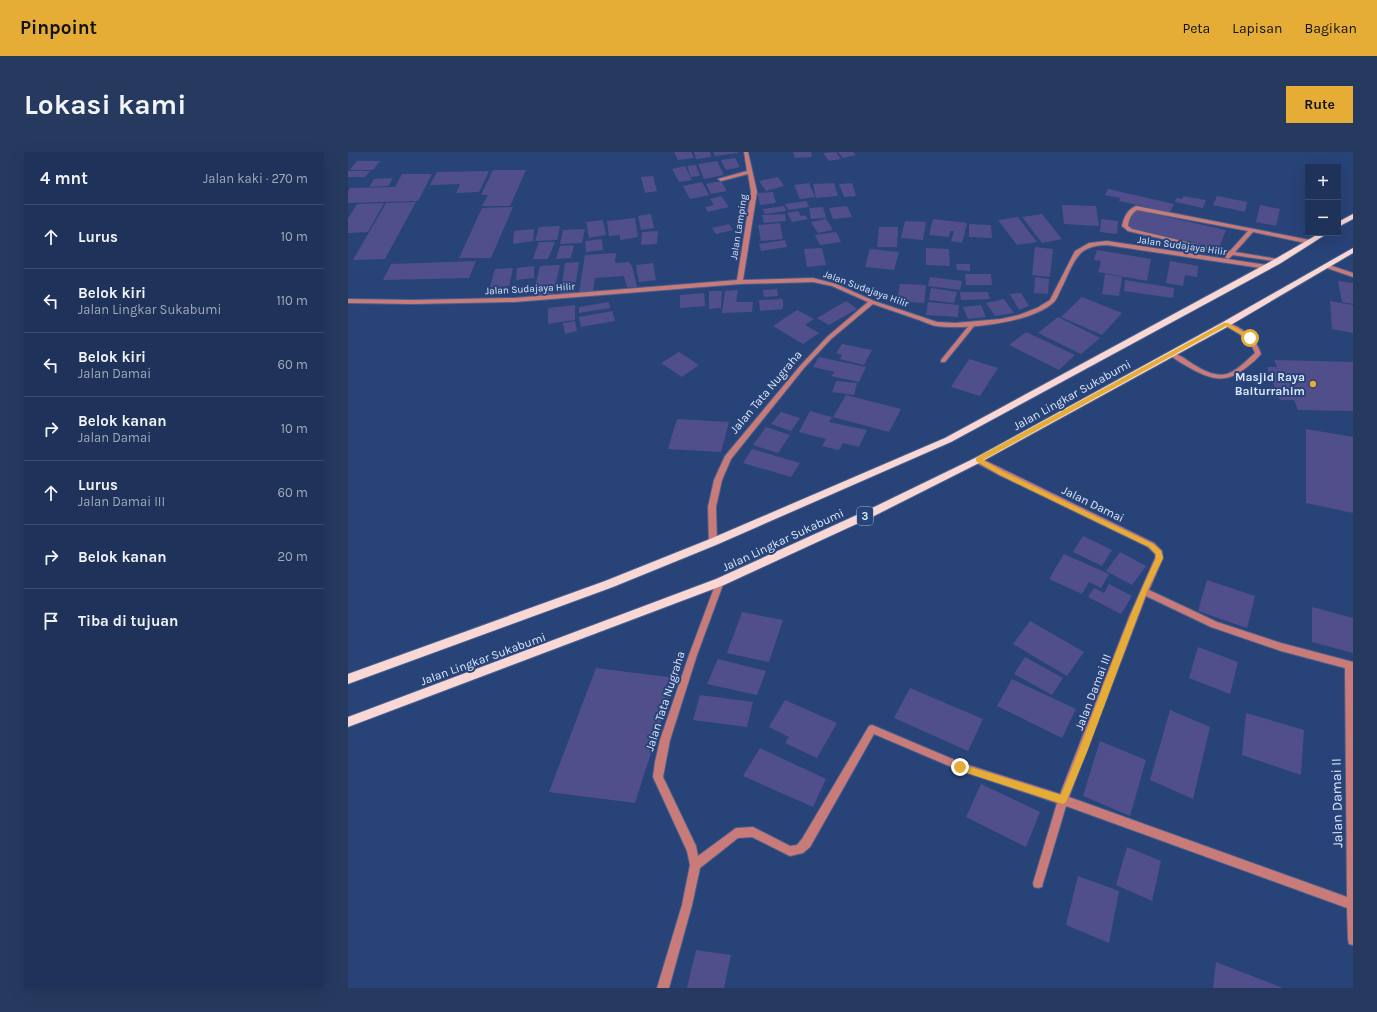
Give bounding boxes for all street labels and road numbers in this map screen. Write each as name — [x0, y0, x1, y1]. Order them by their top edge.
street label: Jalan Lamping — [728, 193, 750, 261]
street label: Jalan Sudajaya Hilir — [1137, 234, 1228, 258]
street label: Jalan Sudajaya Hilir — [822, 268, 911, 310]
street label: Jalan Sudajaya Hilir — [485, 281, 576, 297]
street label: Jalan Tata Nugraha — [727, 348, 805, 436]
street label: Jalan Lingkar Sukabumi — [1011, 357, 1133, 433]
street label: Jalan Damai — [1060, 483, 1126, 525]
street label: Jalan Lingkar Sukabumi — [720, 506, 846, 574]
road number: 3 — [857, 507, 873, 525]
street label: Jalan Lingkar Sukabumi — [418, 630, 548, 688]
street label: Jalan Tata Nugraha — [642, 649, 688, 753]
street label: Jalan Damai III — [1072, 652, 1114, 732]
street label: Jalan Damai II — [1328, 758, 1346, 848]

